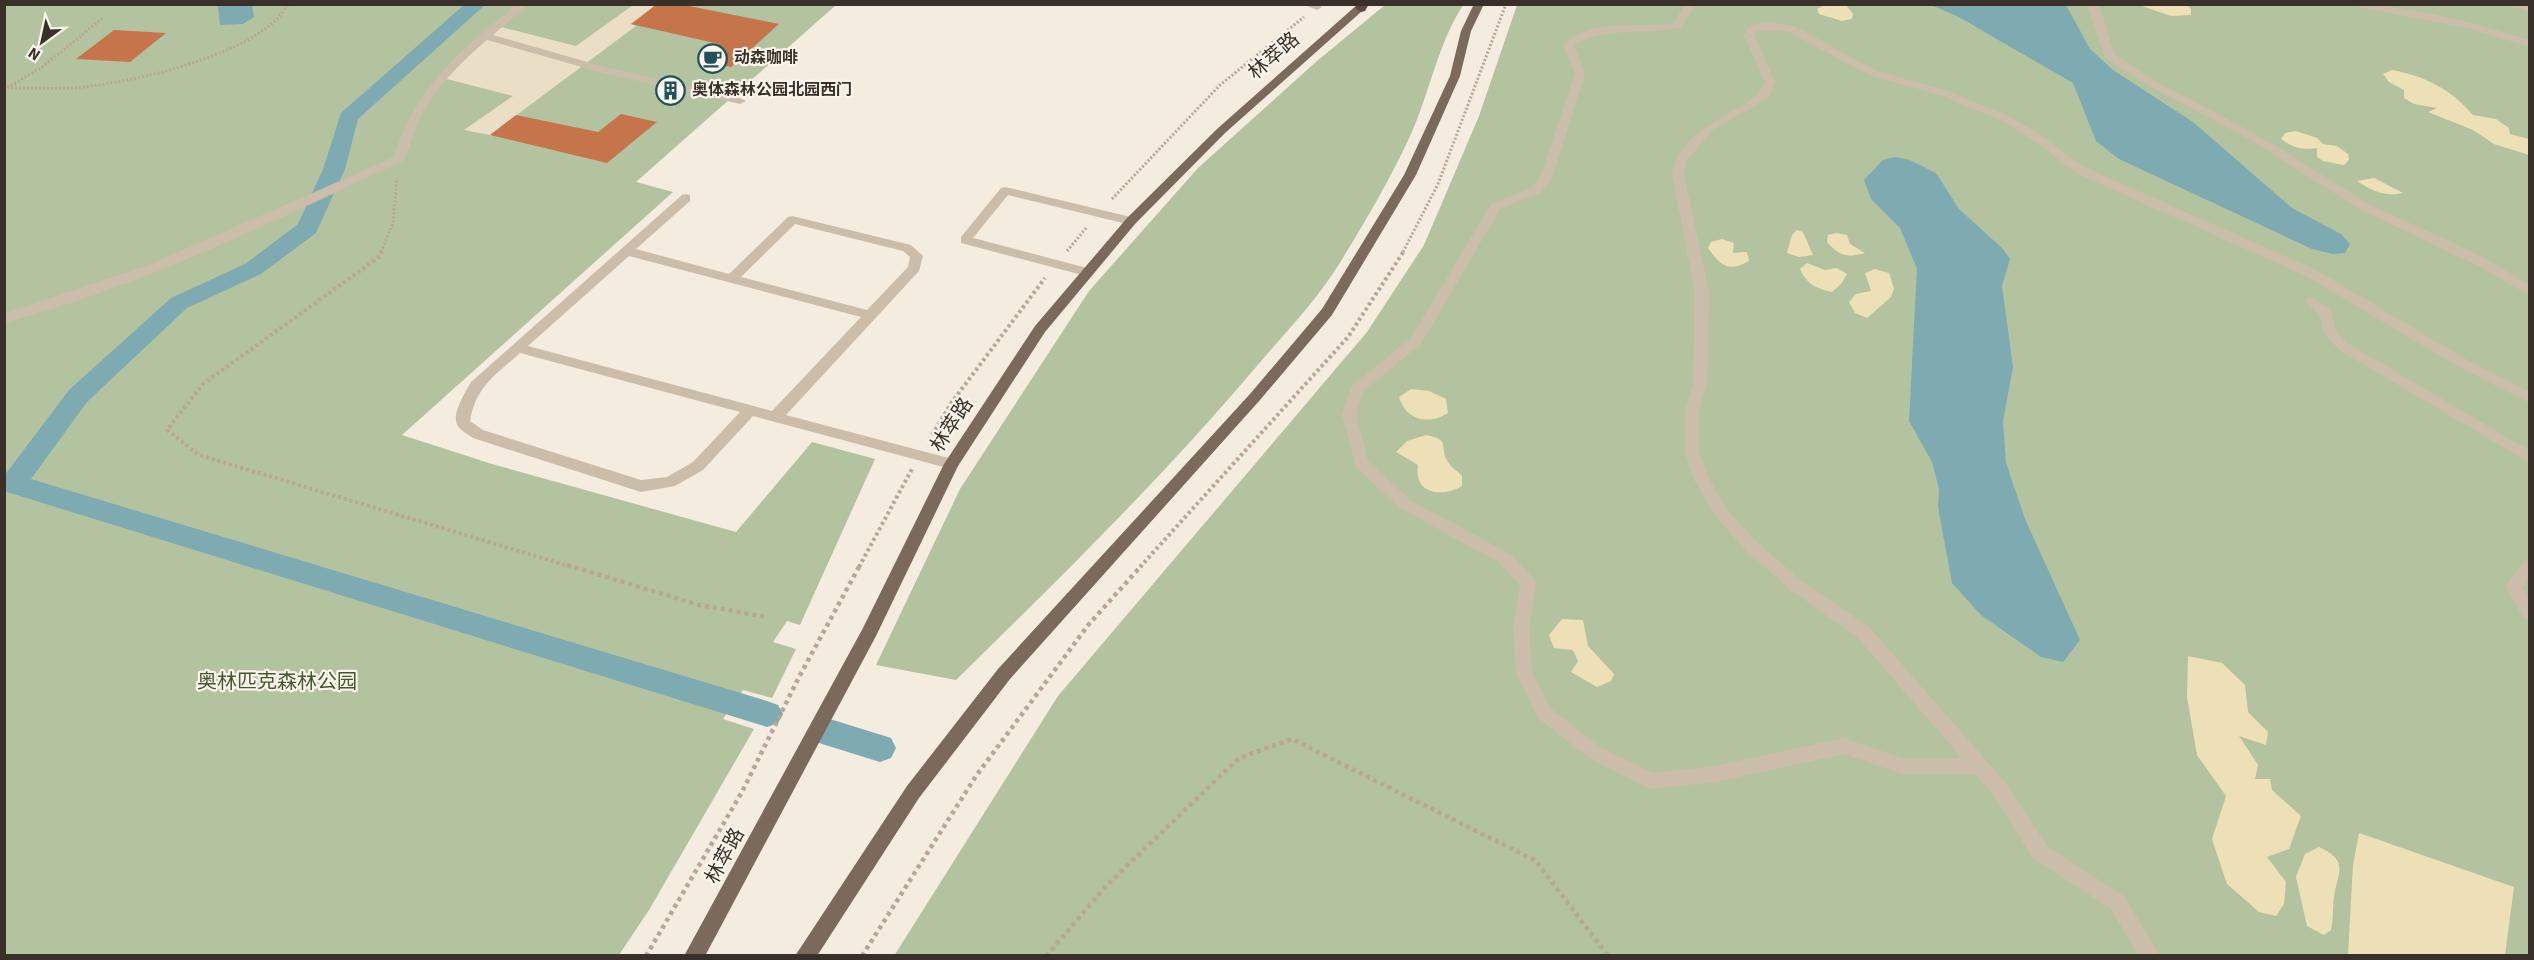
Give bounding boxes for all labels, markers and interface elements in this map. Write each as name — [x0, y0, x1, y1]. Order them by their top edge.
north arrow — [12, 12, 72, 72]
street label: 林萃路 — [1242, 26, 1306, 86]
text: N — [24, 42, 45, 66]
cafe icon: 动森咖啡 — [697, 42, 729, 74]
place label: 动森咖啡 — [734, 47, 798, 69]
building icon: 奥体森林公园北园西门 — [655, 74, 687, 106]
place label: 奥体森林公园北园西门 — [692, 79, 852, 101]
street label: 林萃路 — [924, 392, 980, 458]
park label: 奥林匹克森林公园 — [197, 668, 357, 696]
street label: 林萃路 — [699, 823, 751, 889]

